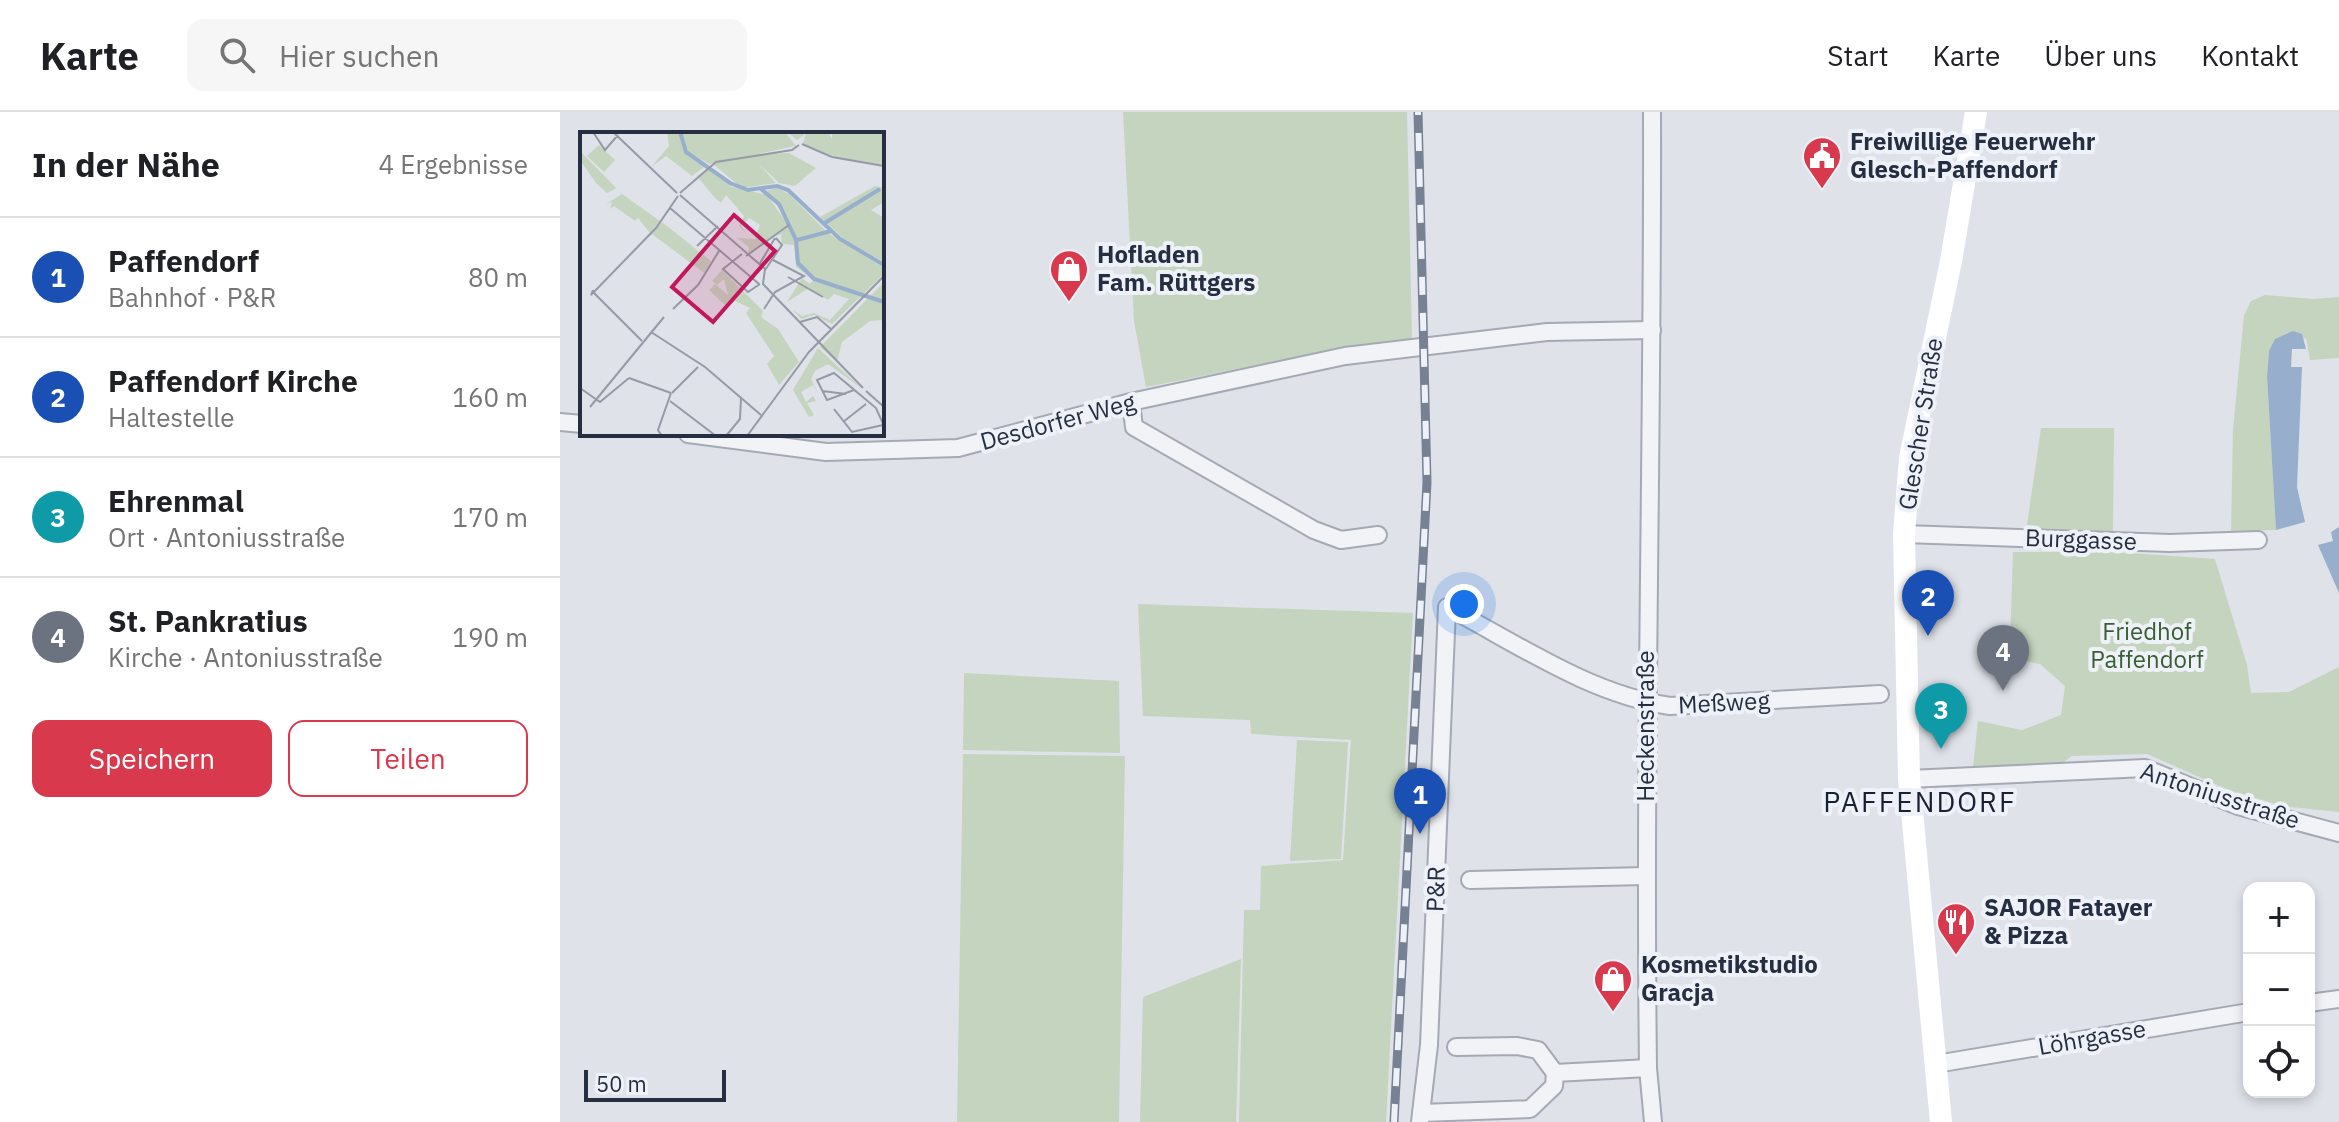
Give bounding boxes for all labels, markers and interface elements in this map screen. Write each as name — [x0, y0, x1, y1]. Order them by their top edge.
search box — [187, 19, 747, 91]
text: Karte — [40, 31, 139, 80]
icon: search — [215, 33, 259, 77]
text: Hier suchen — [279, 36, 440, 75]
text: Start — [1827, 37, 1889, 74]
text: Karte — [1933, 37, 2000, 74]
text: Über uns — [2044, 37, 2157, 74]
text: Kontakt — [2201, 37, 2299, 74]
place label: Freiwillige Feuerwehr Glesch-Paffendorf — [1850, 125, 2096, 185]
inset map — [580, 132, 884, 436]
public building icon: Freiwillige Feuerwehr Glesch-Paffendorf — [1801, 135, 1843, 190]
text: In der Nähe — [32, 142, 220, 186]
text: 4 Ergebnisse — [379, 147, 528, 181]
place label: Hofladen Fam. Rüttgers — [1097, 238, 1255, 298]
text: Paffendorf — [108, 241, 259, 280]
shop icon: Hofladen Fam. Rüttgers — [1048, 248, 1090, 303]
text: 1 — [50, 260, 66, 294]
text: 80 m — [468, 260, 528, 294]
text: Bahnhof · P&R — [108, 280, 276, 314]
street label: Glescher Straße — [1891, 335, 1949, 512]
text: Paffendorf Kirche — [108, 361, 358, 400]
text: 2 — [50, 380, 66, 414]
text: 160 m — [452, 380, 528, 414]
street label: Desdorfer Weg — [977, 385, 1139, 457]
text: Haltestelle — [108, 400, 235, 434]
text: Ehrenmal — [108, 481, 244, 520]
text: 3 — [50, 500, 66, 534]
text: 170 m — [452, 500, 528, 534]
text: Ort · Antoniusstraße — [108, 520, 345, 554]
street label: Burggasse — [2024, 521, 2138, 557]
pin: 2 — [1902, 570, 1954, 636]
your location — [1444, 584, 1484, 624]
text: St. Pankratius — [108, 601, 308, 640]
park label: Friedhof Paffendorf — [2090, 615, 2204, 675]
text: 4 — [50, 620, 66, 654]
text: 190 m — [452, 620, 528, 654]
pin: 4 — [1977, 625, 2029, 691]
text: Kirche · Antoniusstraße — [108, 640, 383, 674]
street label: Heckenstraße — [1629, 650, 1661, 802]
pin: 3 — [1915, 683, 1967, 749]
street label: Meßweg — [1677, 684, 1771, 720]
button: Speichern — [32, 720, 272, 797]
button: Teilen — [288, 720, 528, 797]
street label: Antoniusstraße — [2137, 754, 2304, 836]
pin: 1 — [1394, 768, 1446, 834]
district label: PAFFENDORF — [1823, 783, 2017, 820]
street label: P&R — [1418, 865, 1452, 912]
map controls — [2243, 882, 2315, 1098]
button: + — [2243, 882, 2315, 954]
place label: SAJOR Fatayer & Pizza — [1984, 891, 2153, 951]
restaurant icon: SAJOR Fatayer & Pizza — [1935, 901, 1977, 956]
place label: Kosmetikstudio Gracja — [1641, 948, 1818, 1008]
button: − — [2243, 954, 2315, 1026]
shop icon: Kosmetikstudio Gracja — [1592, 958, 1634, 1013]
street label: Löhrgasse — [2035, 1012, 2148, 1062]
button: locate — [2243, 1026, 2315, 1098]
scale bar — [584, 1066, 726, 1102]
text: 50 m — [596, 1069, 647, 1098]

